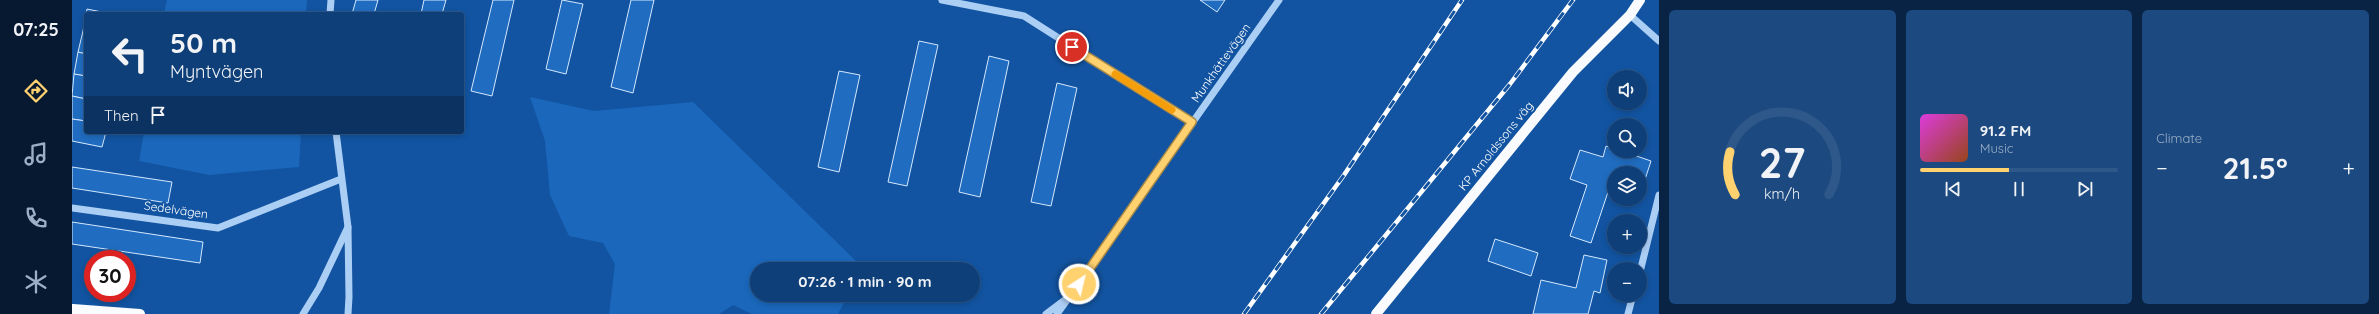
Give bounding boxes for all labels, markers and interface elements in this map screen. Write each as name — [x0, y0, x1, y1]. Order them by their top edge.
text: 07:25 — [13, 18, 59, 41]
street label: Munkhättevägen — [1188, 20, 1254, 105]
text: 50 m — [170, 25, 237, 60]
icon: left — [104, 28, 156, 80]
pin — [1055, 30, 1089, 64]
icon: arrive — [1061, 36, 1083, 58]
text: Myntvägen — [170, 60, 263, 83]
map controls — [1607, 70, 1647, 302]
button: sound — [1607, 70, 1647, 110]
icon: directions — [22, 77, 50, 105]
street label: KP Arnoldssons väg — [1455, 98, 1536, 193]
icon: arrive — [147, 104, 169, 126]
text: Then — [104, 106, 139, 125]
button: search — [1607, 118, 1647, 158]
text: 91.2 FM — [1980, 121, 2031, 140]
text: Climate — [2156, 130, 2202, 146]
text: 27 — [1759, 136, 1806, 188]
icon: music — [22, 140, 50, 168]
text: Music — [1980, 140, 2013, 156]
text: 21.5° — [2223, 149, 2288, 187]
text: − — [2156, 154, 2168, 182]
text: + — [2343, 154, 2355, 182]
button: layers — [1607, 166, 1647, 206]
icon: previous — [1942, 178, 1964, 200]
icon: pause — [2008, 178, 2030, 200]
icon: next — [2074, 178, 2096, 200]
text: km/h — [1764, 185, 1800, 203]
street label: Sedelvägen — [143, 198, 209, 221]
icon: phone — [22, 204, 50, 232]
button: + — [1607, 214, 1647, 254]
speed limit sign: 30 — [84, 250, 136, 302]
button: − — [1607, 262, 1647, 302]
position arrow — [1058, 263, 1100, 305]
icon: climate — [22, 268, 50, 296]
text: 07:26 · 1 min · 90 m — [798, 272, 932, 291]

